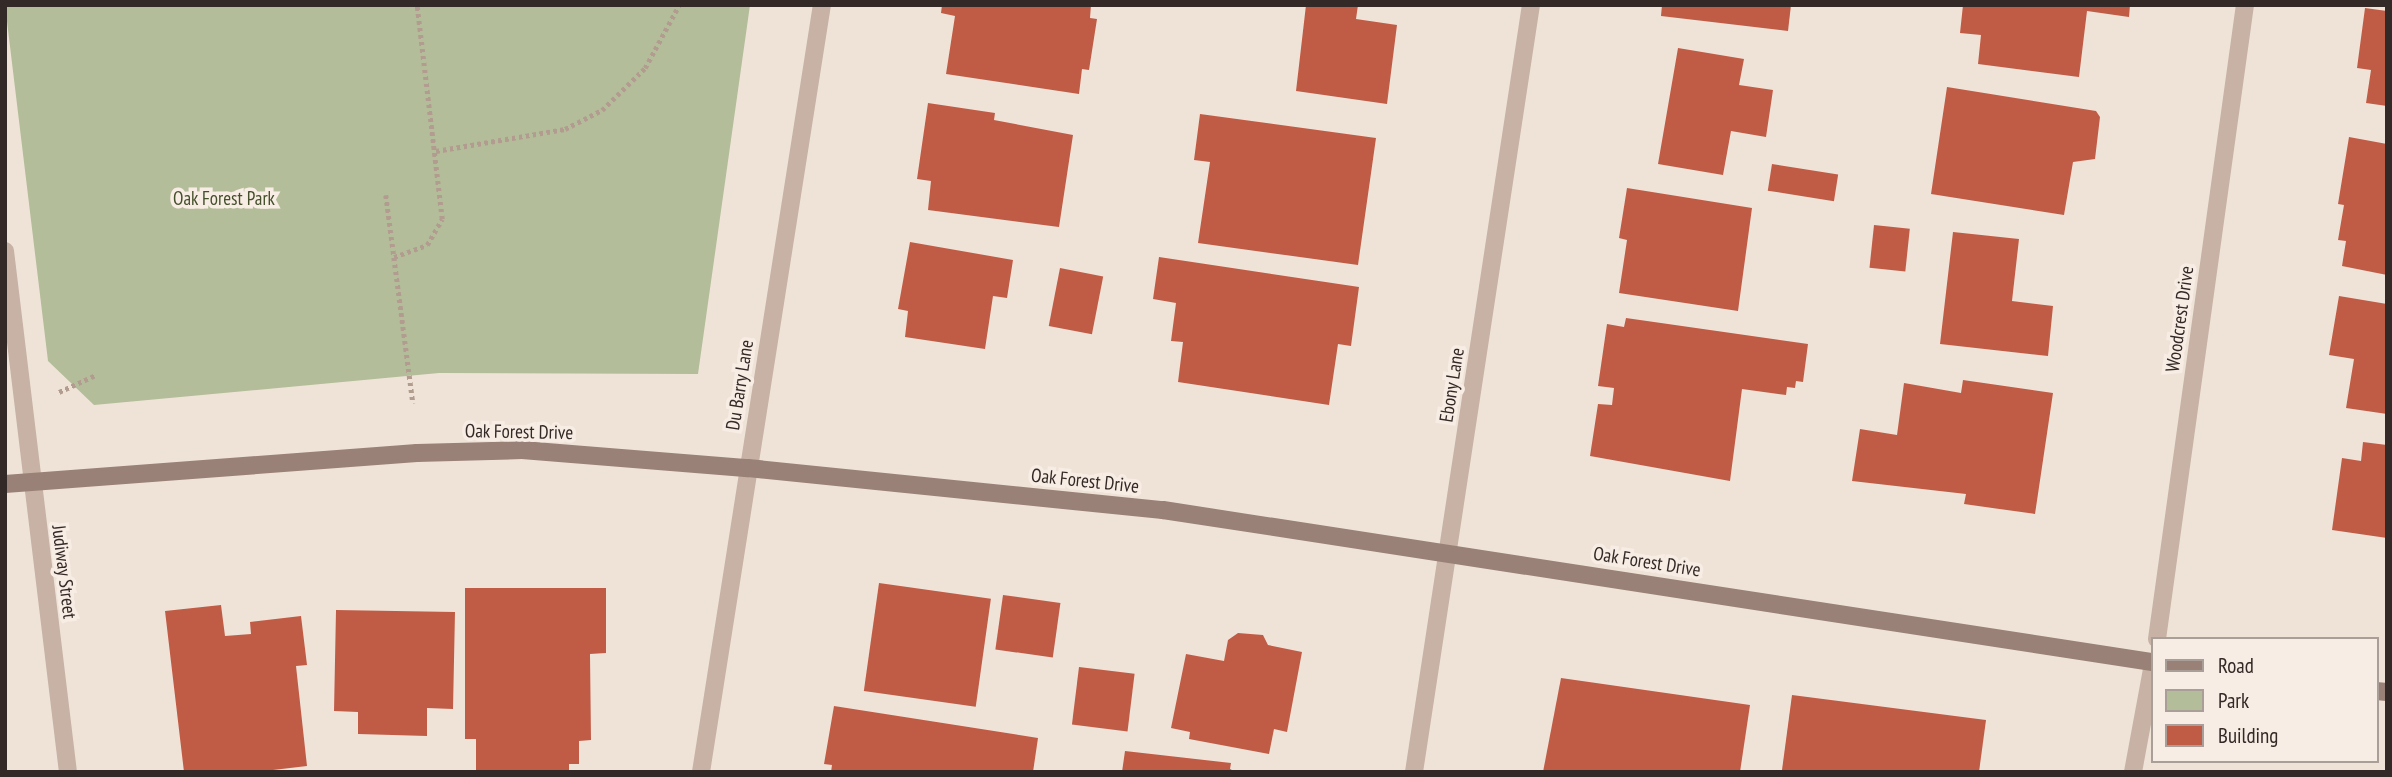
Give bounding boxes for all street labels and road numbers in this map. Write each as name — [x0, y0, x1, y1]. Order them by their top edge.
street label: Woodcrest Drive — [2161, 265, 2199, 373]
street label: Du Barry Lane — [722, 338, 758, 432]
street label: Ebony Lane — [1435, 346, 1469, 424]
street label: Oak Forest Drive — [464, 420, 574, 444]
street label: Oak Forest Drive — [1030, 464, 1140, 498]
street label: Judiway Street — [47, 524, 81, 620]
street label: Oak Forest Drive — [1592, 542, 1702, 582]

